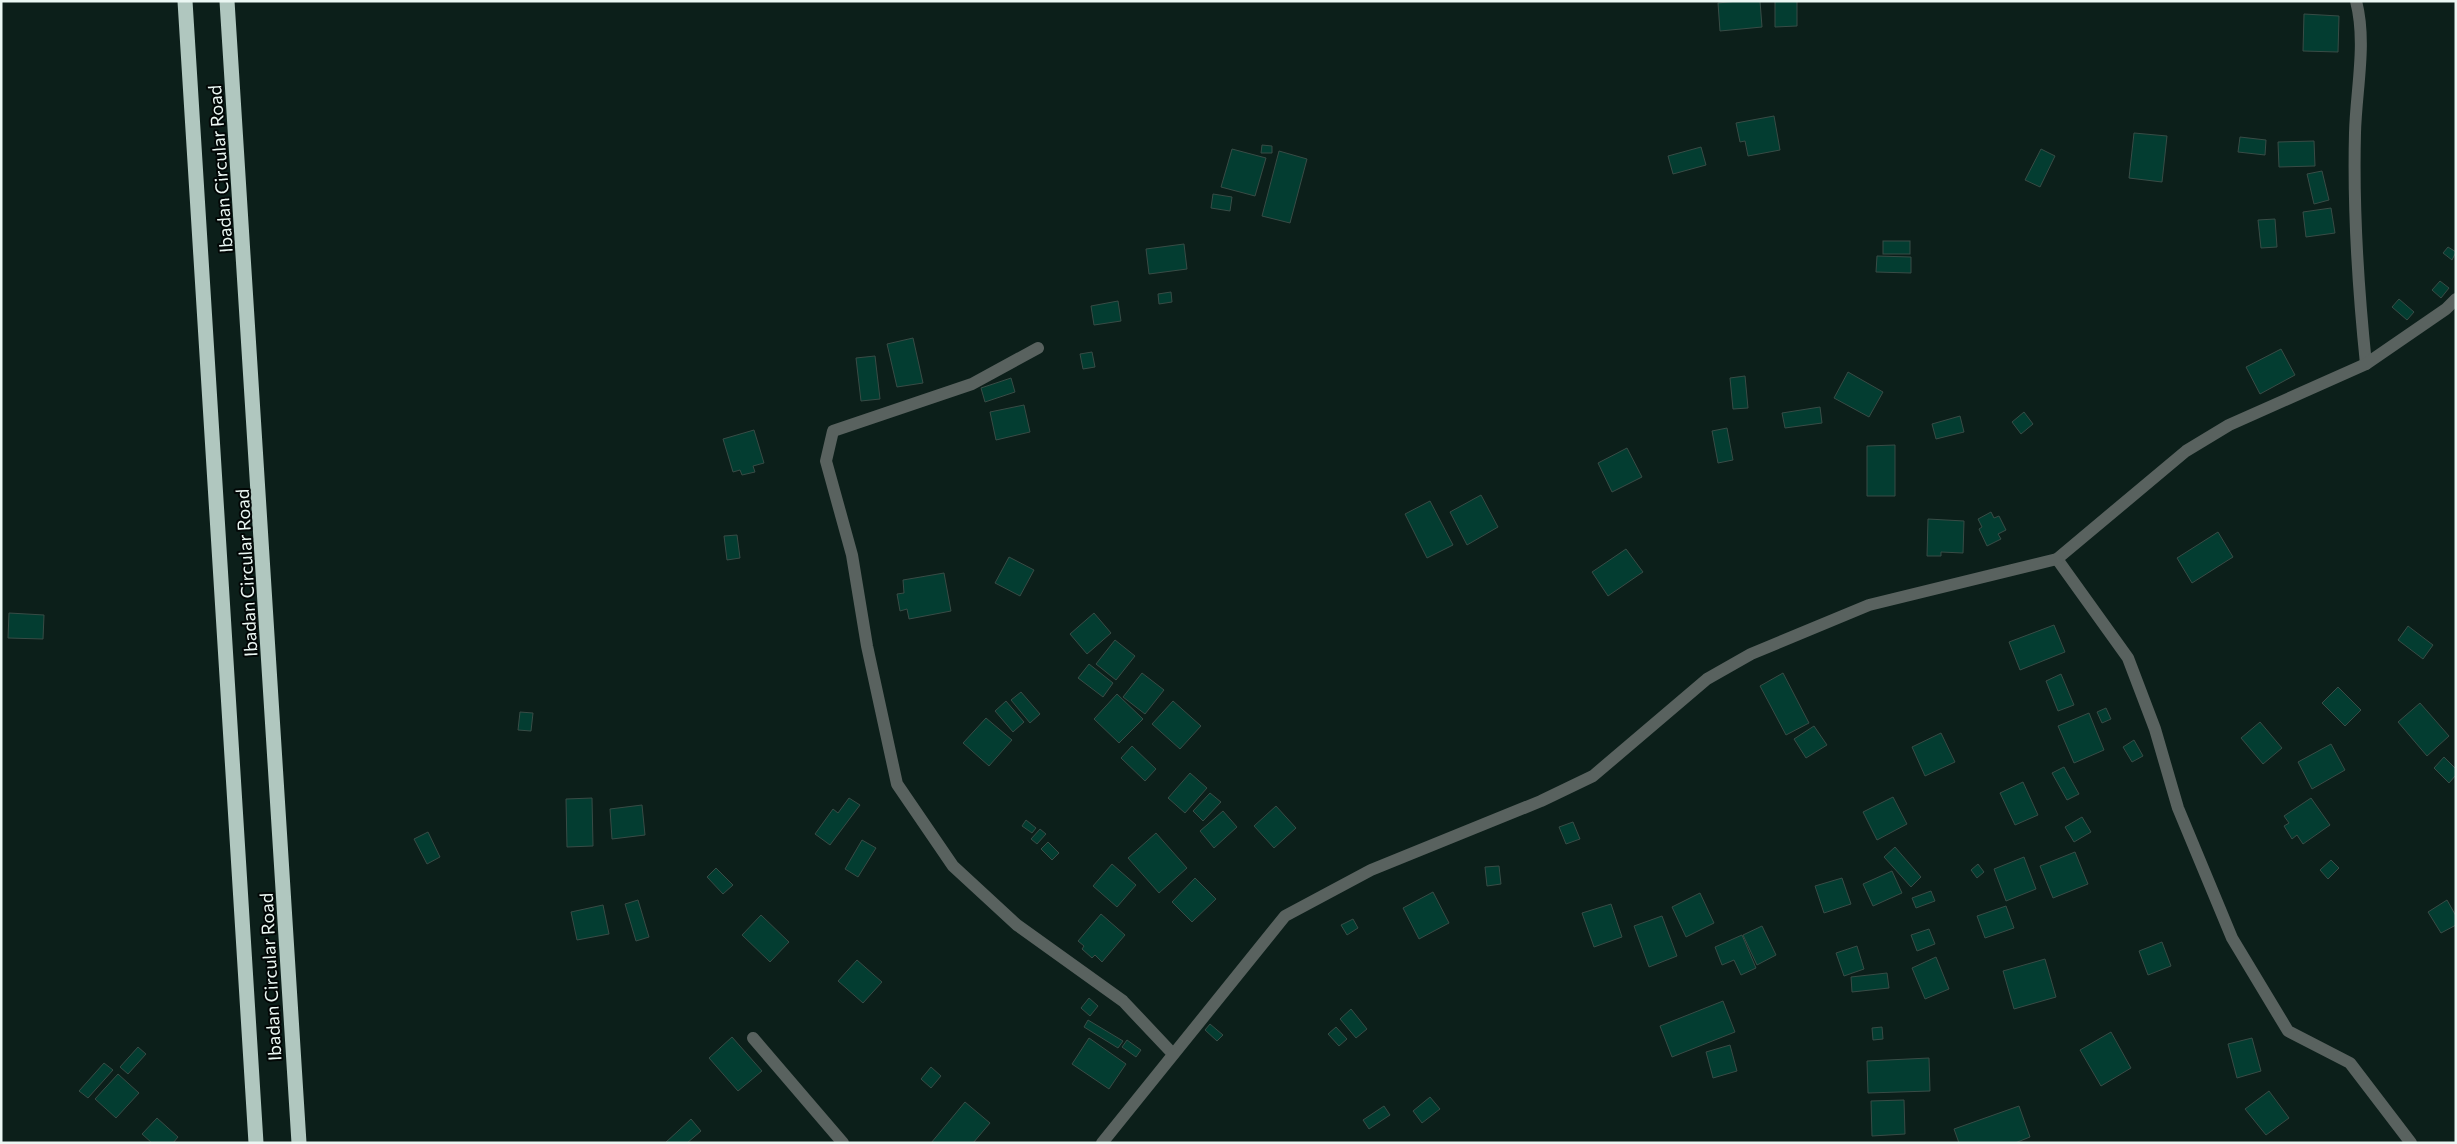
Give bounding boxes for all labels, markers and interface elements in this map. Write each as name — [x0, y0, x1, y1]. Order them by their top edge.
street label: Ibadan Circular Road — [203, 84, 237, 254]
street label: Ibadan Circular Road — [231, 488, 261, 658]
street label: Ibadan Circular Road — [255, 892, 285, 1062]

